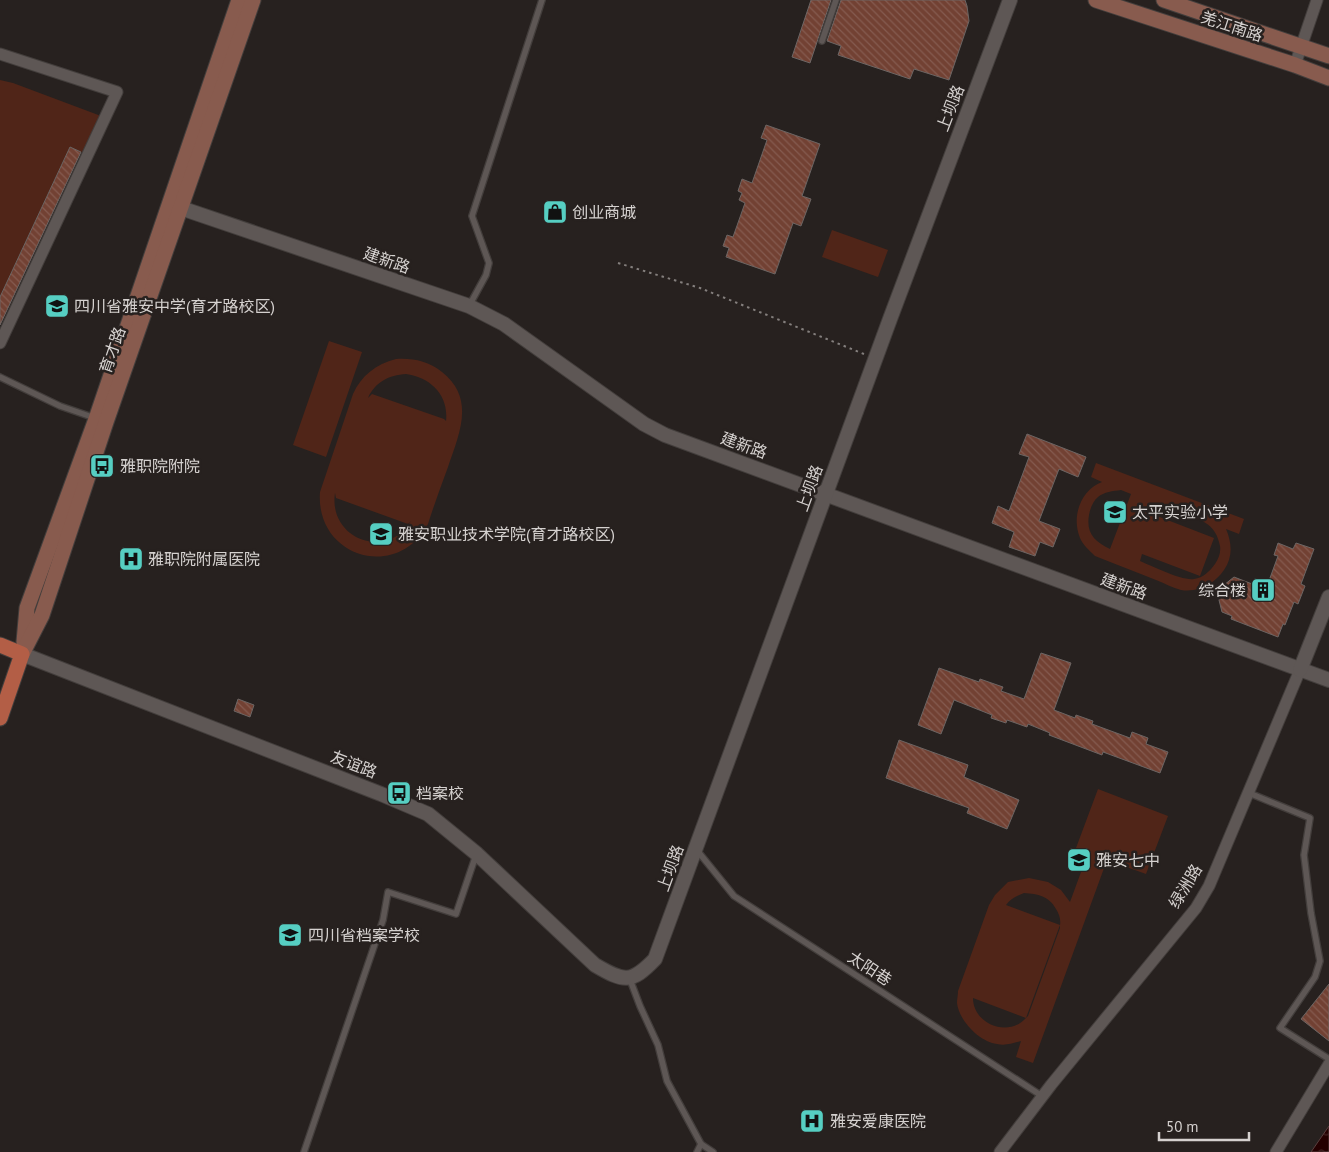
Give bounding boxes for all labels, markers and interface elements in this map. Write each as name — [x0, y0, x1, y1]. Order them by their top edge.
street label: 羌江南路 — [1198, 7, 1266, 45]
street label: 上坝路 — [932, 82, 968, 134]
shop icon: 创业商城 — [542, 199, 568, 225]
place label: 创业商城 — [572, 202, 636, 222]
street label: 建新路 — [361, 243, 413, 277]
school or university icon: 四川省雅安中学(育才路校区) — [44, 293, 70, 319]
place label: 四川省雅安中学(育才路校区) — [74, 296, 275, 316]
street label: 育才路 — [95, 324, 129, 376]
street label: 建新路 — [718, 427, 770, 463]
bus stop icon: 雅职院附院 — [89, 453, 115, 479]
place label: 雅职院附院 — [120, 456, 200, 476]
street label: 上坝路 — [791, 462, 827, 514]
school or university icon: 太平实验小学 — [1102, 499, 1128, 525]
place label: 太平实验小学 — [1132, 502, 1228, 522]
school or university icon: 雅安职业技术学院(育才路校区) — [368, 521, 394, 547]
place label: 雅安职业技术学院(育才路校区) — [398, 524, 615, 544]
hospital icon: 雅职院附属医院 — [118, 546, 144, 572]
place label: 雅职院附属医院 — [148, 549, 260, 569]
street label: 建新路 — [1098, 568, 1150, 604]
building icon: 综合楼 — [1250, 577, 1276, 603]
place label: 综合楼 — [1198, 580, 1246, 600]
street label: 友谊路 — [328, 746, 380, 782]
bus stop icon: 档案校 — [386, 780, 412, 806]
place label: 档案校 — [416, 783, 464, 803]
street label: 上坝路 — [652, 842, 688, 894]
school or university icon: 雅安七中 — [1066, 847, 1092, 873]
place label: 雅安七中 — [1096, 850, 1160, 870]
street label: 绿洲路 — [1164, 860, 1206, 912]
school or university icon: 四川省档案学校 — [277, 922, 303, 948]
place label: 四川省档案学校 — [308, 925, 420, 945]
street label: 太阳巷 — [844, 947, 896, 989]
hospital icon: 雅安爱康医院 — [799, 1108, 825, 1134]
scale bar — [1159, 1110, 1249, 1142]
place label: 雅安爱康医院 — [830, 1111, 926, 1131]
text: 50 m — [1166, 1117, 1199, 1136]

